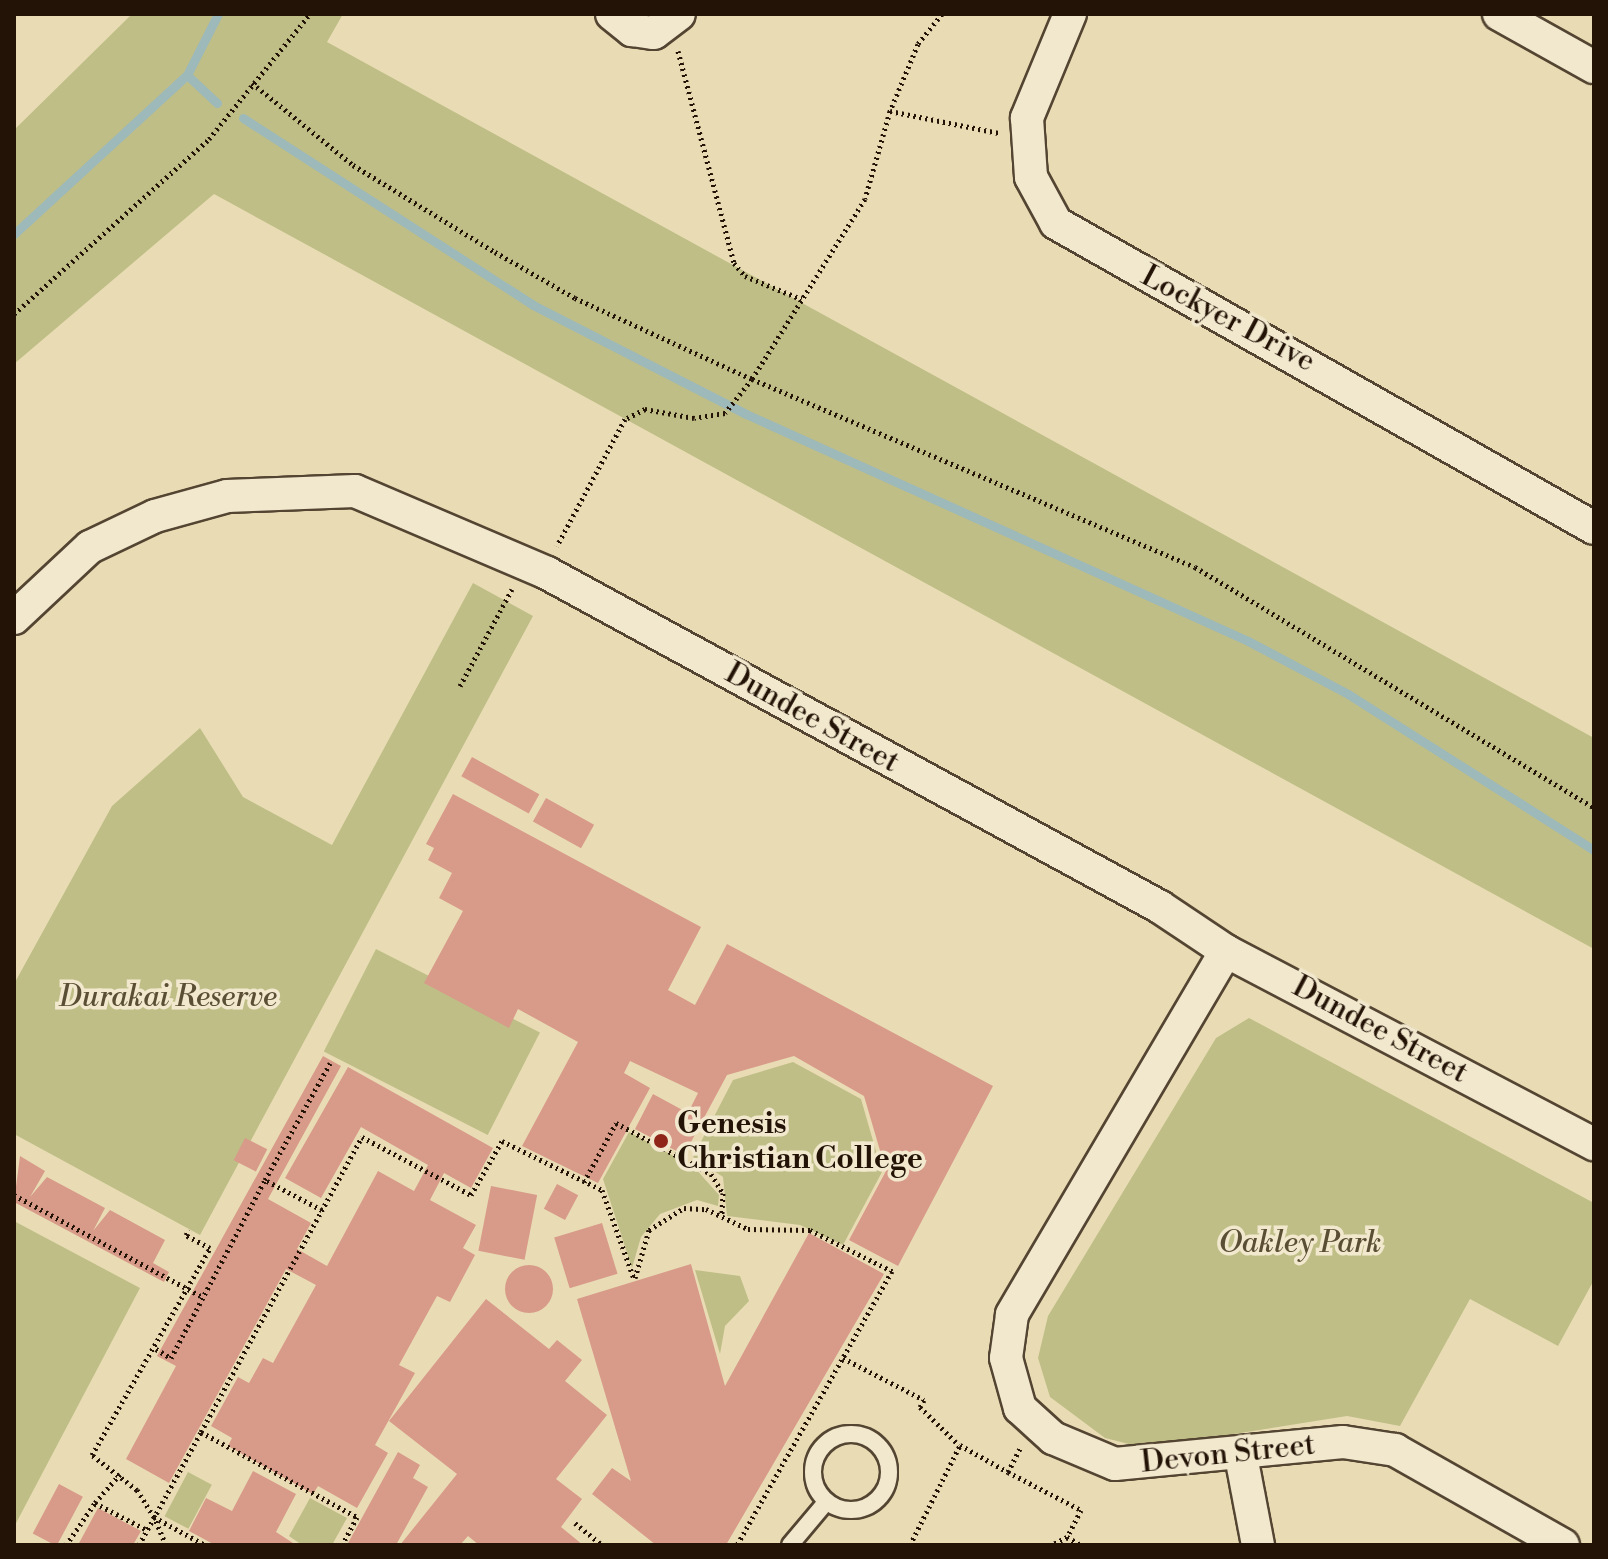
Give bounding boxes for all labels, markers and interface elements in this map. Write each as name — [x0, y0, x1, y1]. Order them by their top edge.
street label: Lockyer Drive — [1135, 258, 1321, 380]
street label: Dundee Street — [719, 655, 905, 781]
street label: Dundee Street — [1286, 969, 1474, 1091]
park label: Durakai Reserve — [59, 979, 277, 1015]
place label: Genesis Christian College — [677, 1106, 923, 1176]
marker: Genesis Christian College — [652, 1132, 670, 1150]
park label: Oakley Park — [1219, 1225, 1381, 1261]
street label: Devon Street — [1139, 1427, 1317, 1481]

